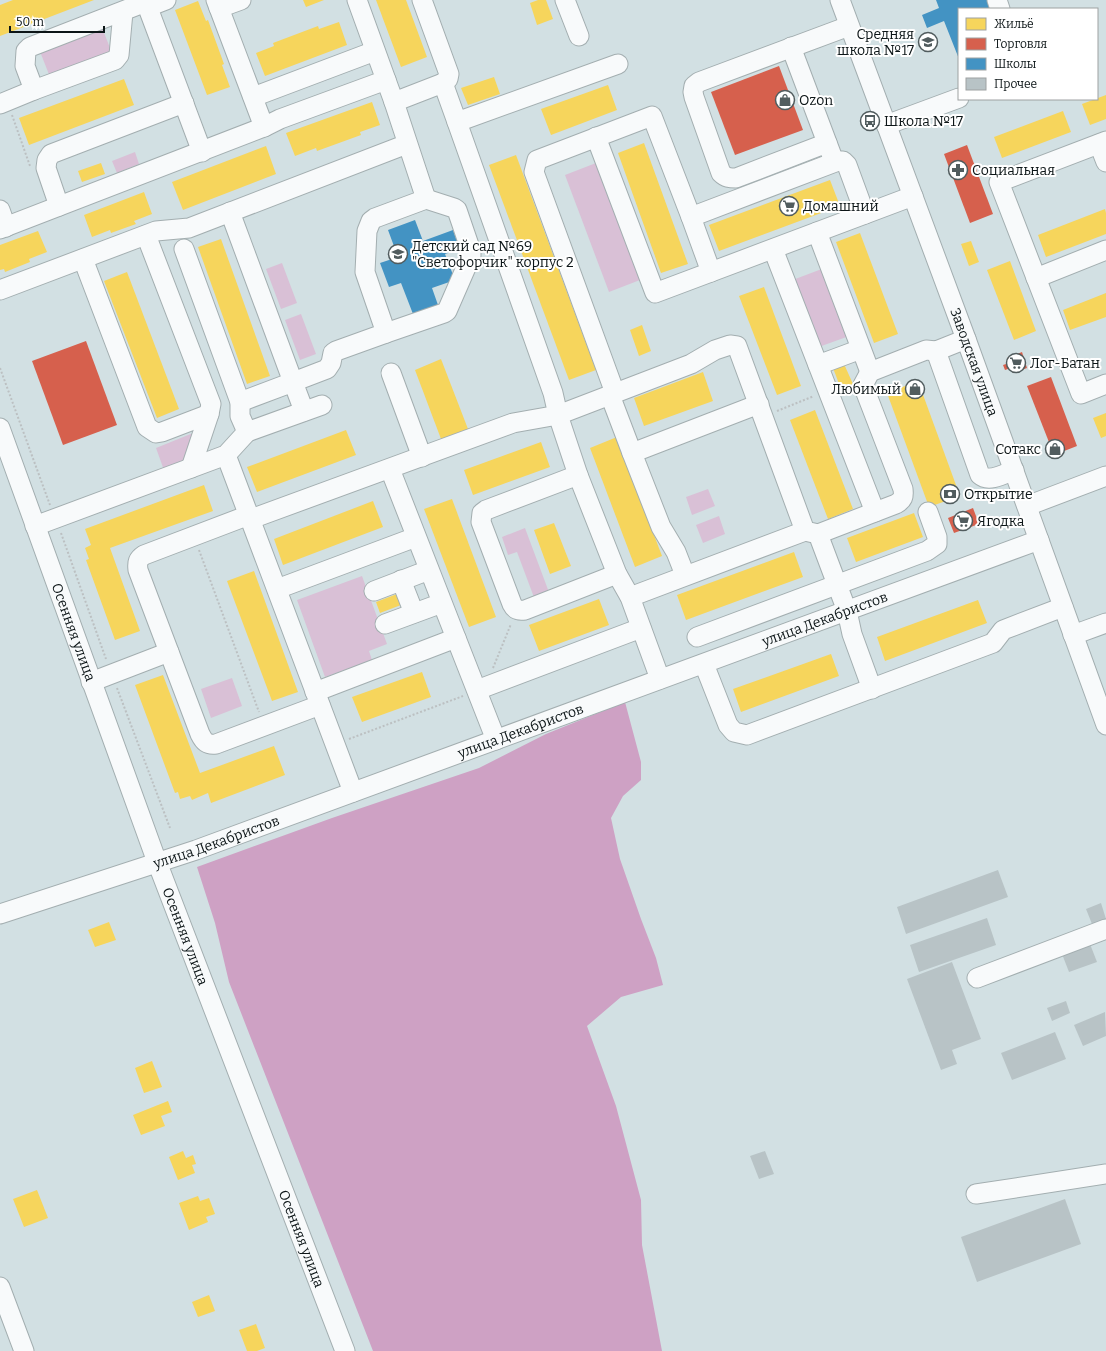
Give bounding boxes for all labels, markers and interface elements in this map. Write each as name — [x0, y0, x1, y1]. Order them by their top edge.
scale bar — [10, 8, 104, 34]
legend — [958, 8, 1098, 100]
text: 50 m — [16, 15, 45, 29]
text: Жильё — [994, 17, 1034, 31]
place label: Средняя школа №17 — [837, 26, 914, 59]
school or university icon: Средняя школа №17 — [917, 31, 939, 53]
text: Торговля — [994, 37, 1048, 51]
text: Школы — [994, 57, 1037, 71]
text: Прочее — [994, 77, 1037, 91]
shop icon: Ozon — [774, 89, 796, 111]
place label: Ozon — [799, 92, 833, 109]
bus stop icon: Школа №17 — [859, 110, 881, 132]
place label: Школа №17 — [884, 113, 963, 130]
pharmacy icon: Социальная — [947, 159, 969, 181]
place label: Социальная — [972, 162, 1055, 179]
supermarket icon: Домашний — [778, 195, 800, 217]
place label: Домашний — [803, 198, 879, 215]
place label: Детский сад №69 "Светофорчик" корпус 2 — [412, 238, 574, 271]
school or university icon: Детский сад №69 "Светофорчик" корпус 2 — [387, 243, 409, 265]
street label: Заводская улица — [946, 306, 1001, 419]
supermarket icon: Лог-Батан — [1005, 352, 1027, 374]
place label: Лог-Батан — [1030, 355, 1100, 372]
shop icon: Любимый — [904, 378, 926, 400]
place label: Любимый — [831, 381, 901, 398]
shop icon: Сотакс — [1044, 438, 1066, 460]
place label: Сотакс — [995, 441, 1041, 458]
bank icon: Открытие — [939, 483, 961, 505]
place label: Открытие — [964, 486, 1033, 503]
supermarket icon: Ягодка — [952, 510, 974, 532]
place label: Ягодка — [977, 513, 1025, 530]
street label: Осенняя улица — [48, 581, 99, 684]
street label: улица Декабристов — [759, 588, 890, 650]
street label: улица Декабристов — [455, 700, 586, 762]
street label: улица Декабристов — [150, 812, 282, 873]
street label: Осенняя улица — [159, 885, 212, 988]
street label: Осенняя улица — [275, 1188, 328, 1290]

